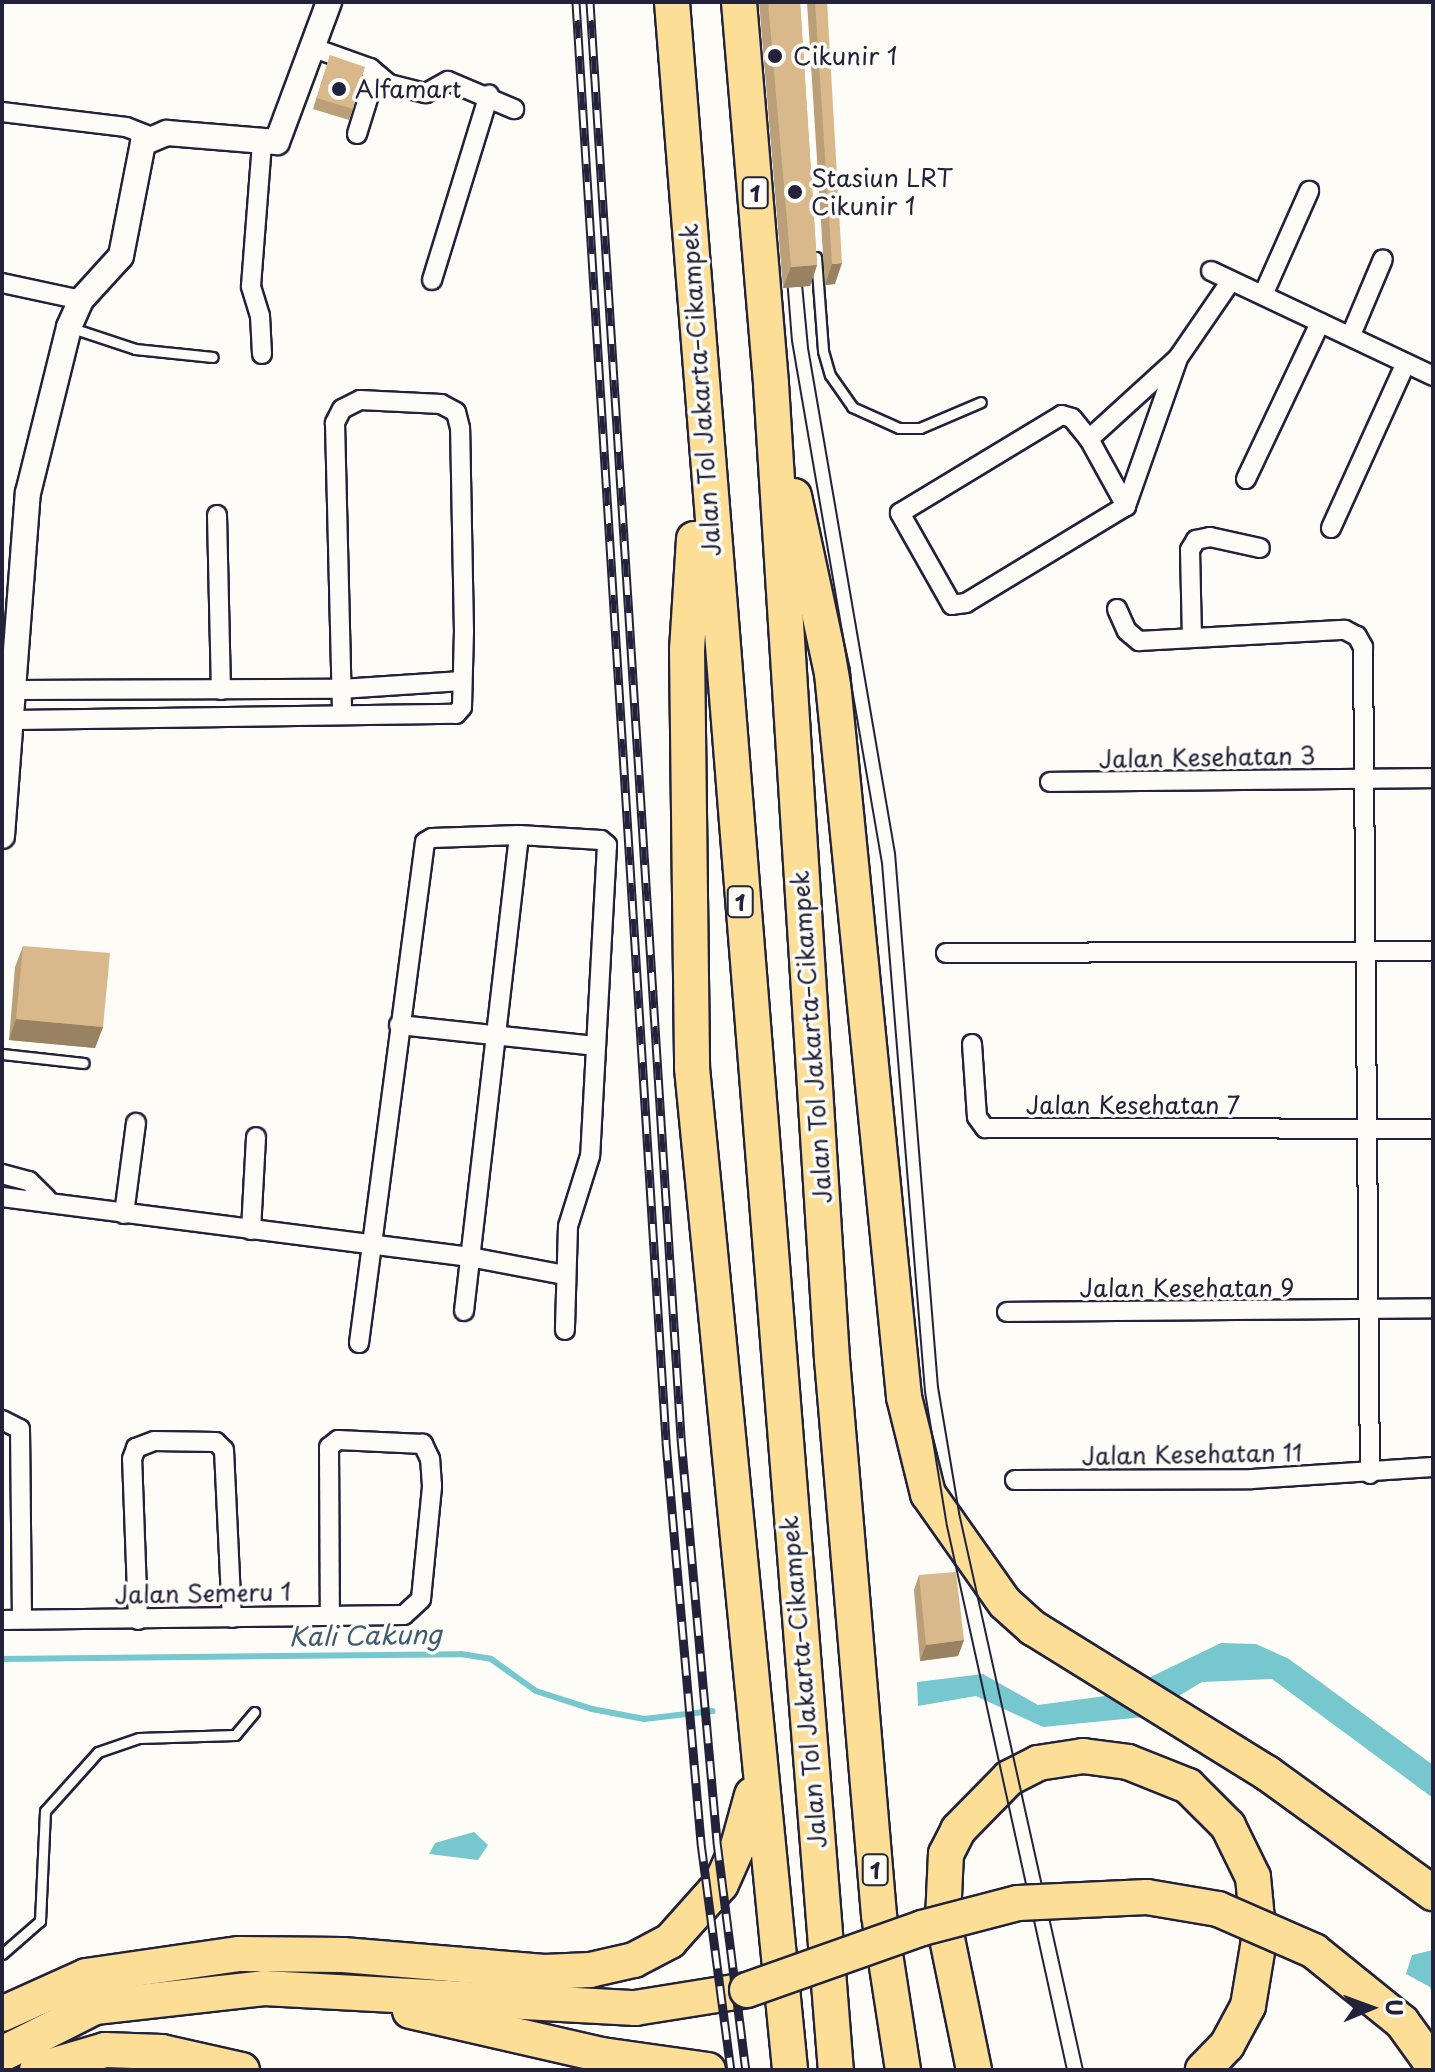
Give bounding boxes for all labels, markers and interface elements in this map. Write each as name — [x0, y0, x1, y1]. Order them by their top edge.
place label: Cikunir 1 — [793, 42, 897, 70]
marker: Cikunir 1 — [764, 45, 786, 67]
place label: Alfamart — [355, 75, 461, 103]
marker: Alfamart — [330, 80, 348, 98]
place label: Stasiun LRT Cikunir 1 — [811, 164, 952, 220]
road number: 1 — [741, 175, 769, 211]
marker: Stasiun LRT Cikunir 1 — [786, 183, 804, 201]
street label: Jalan Tol Jakarta–Cikampek — [674, 222, 726, 558]
street label: Jalan Kesehatan 3 — [1099, 741, 1315, 773]
street label: Jalan Tol Jakarta–Cikampek — [785, 869, 837, 1205]
road number: 1 — [726, 884, 754, 920]
street label: Jalan Kesehatan 7 — [1026, 1091, 1240, 1119]
street label: Jalan Kesehatan 9 — [1080, 1274, 1294, 1302]
street label: Jalan Kesehatan 11 — [1082, 1438, 1302, 1470]
street label: Jalan Tol Jakarta–Cikampek — [774, 1514, 832, 1850]
street label: Jalan Semeru 1 — [113, 1577, 293, 1609]
water label: Kali Cakung — [287, 1618, 443, 1652]
road number: 1 — [861, 1852, 889, 1888]
north arrow — [1331, 1968, 1411, 2048]
text: U — [1379, 1999, 1412, 2016]

